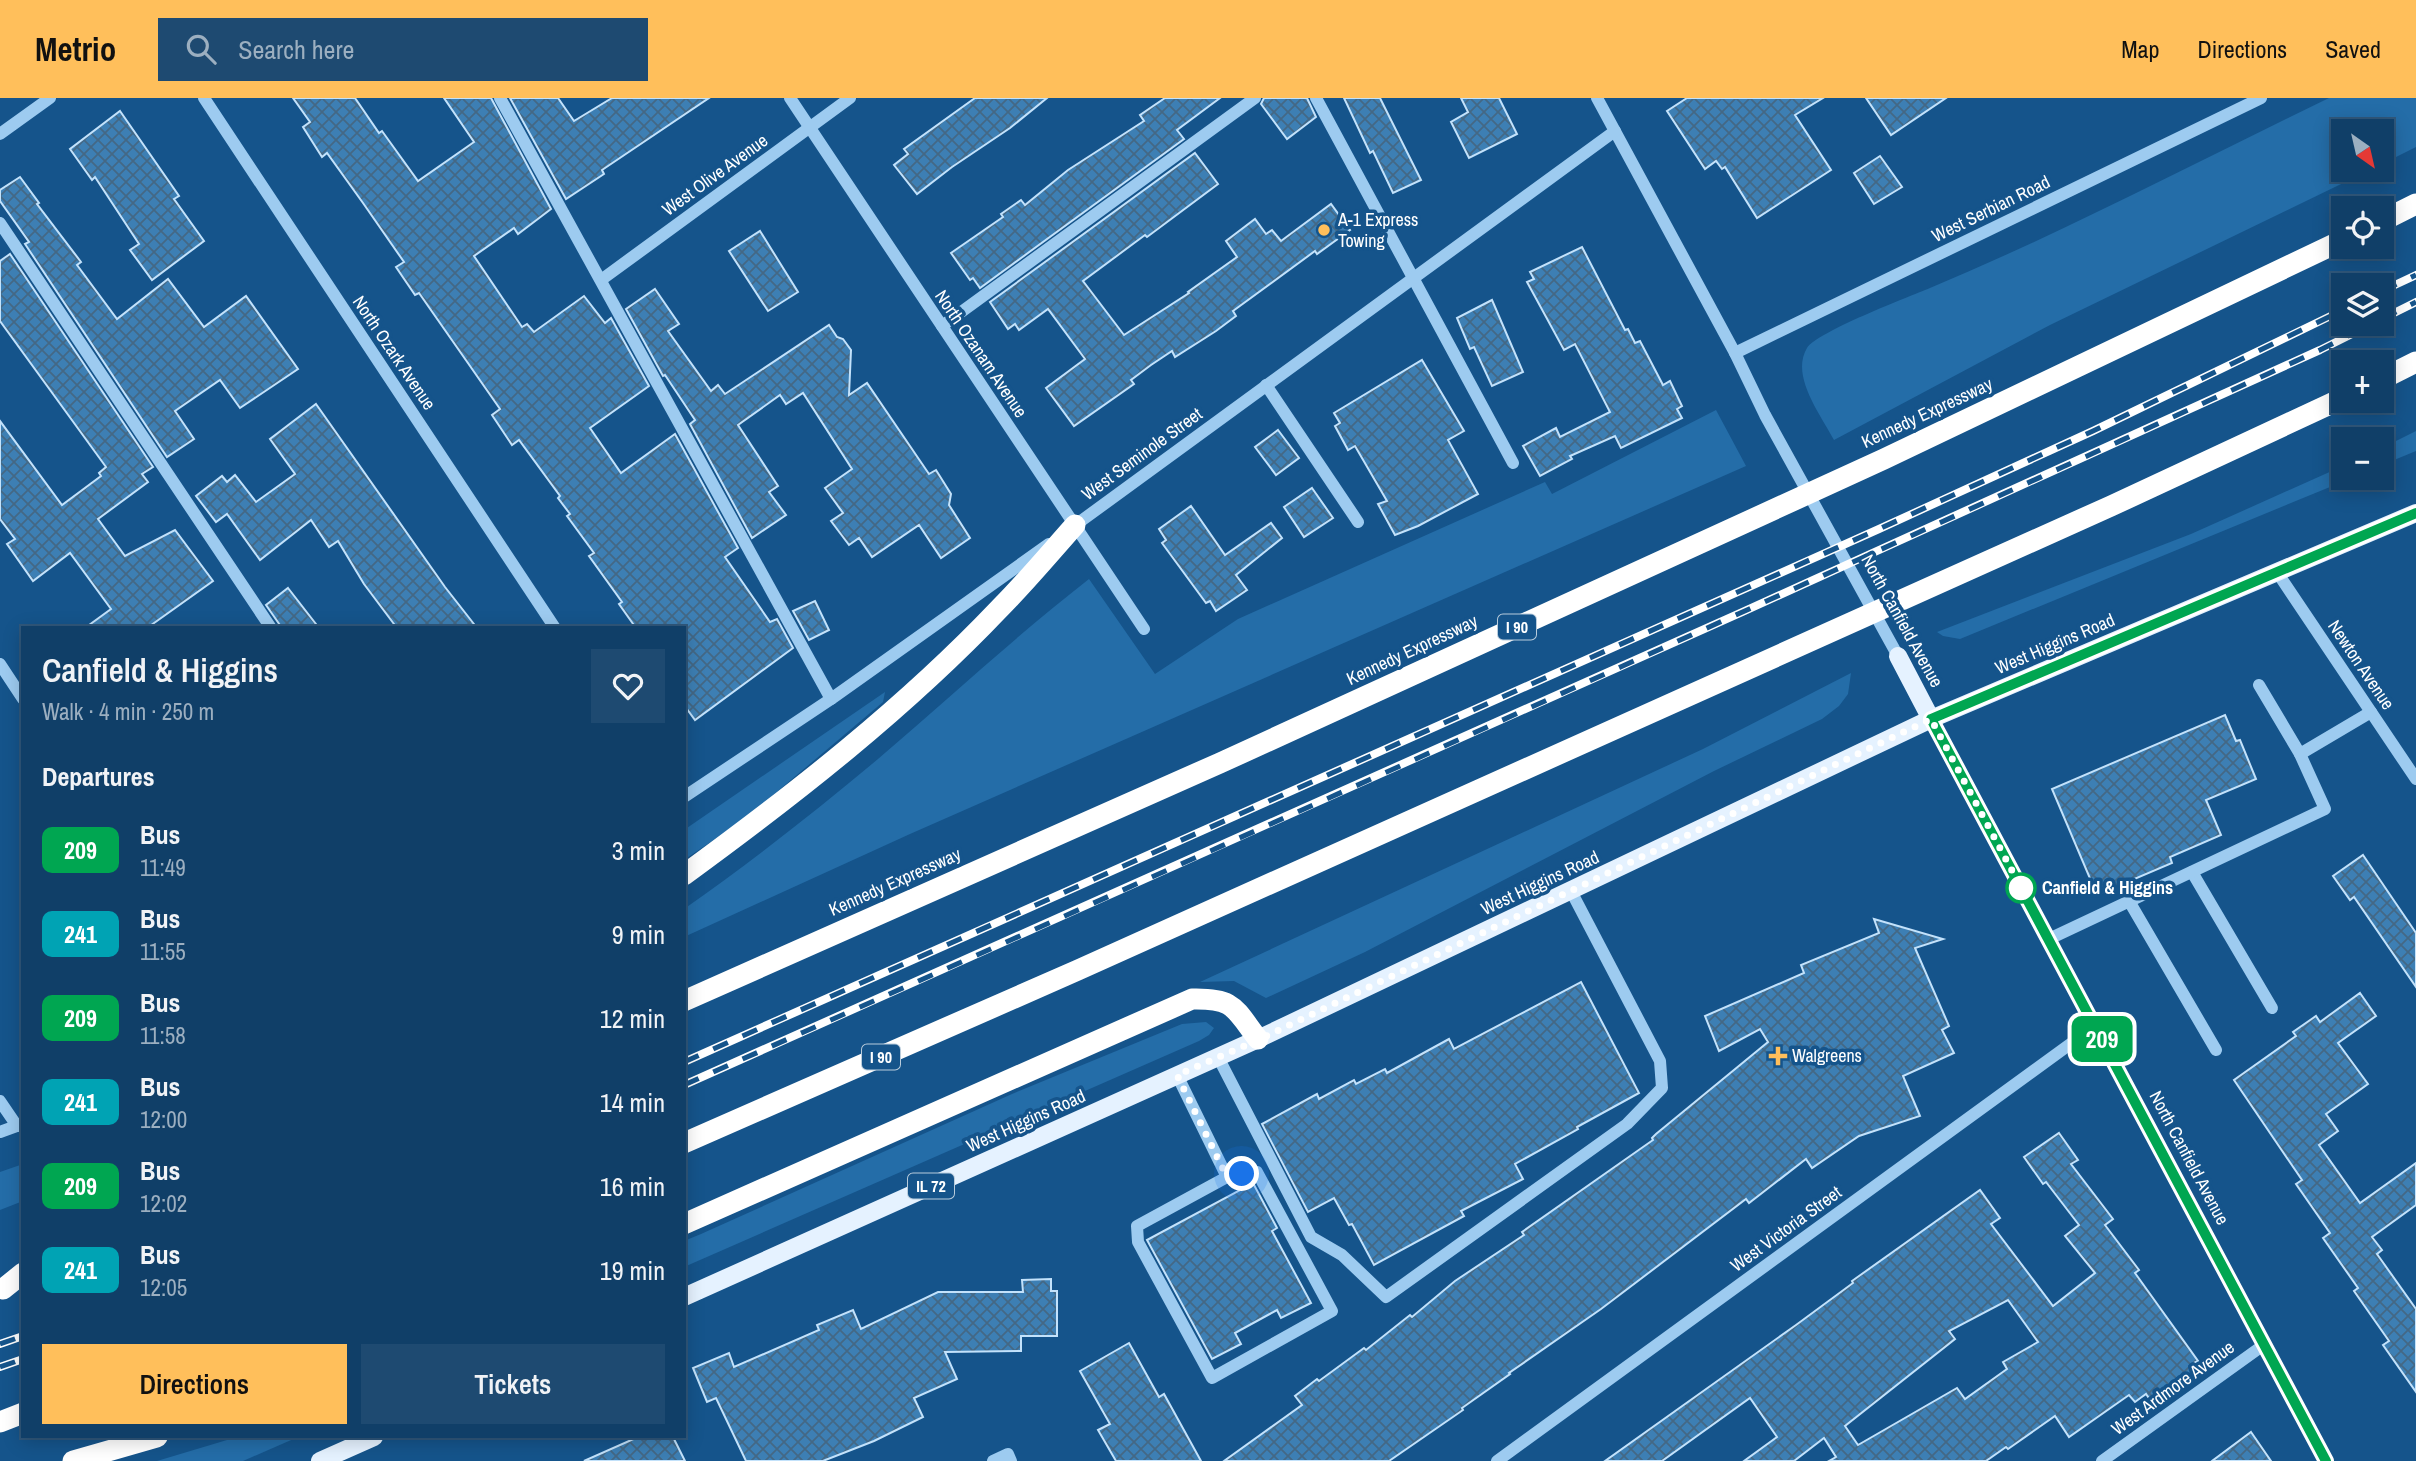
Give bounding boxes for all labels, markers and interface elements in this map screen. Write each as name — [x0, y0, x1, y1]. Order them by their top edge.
search box — [158, 18, 648, 81]
text: Metrio — [35, 27, 116, 71]
icon: search — [182, 30, 220, 68]
text: Search here — [238, 32, 354, 67]
text: Map — [2121, 33, 2159, 65]
text: Directions — [2197, 33, 2287, 65]
text: Saved — [2325, 33, 2381, 65]
north arrow — [2331, 119, 2394, 182]
map controls — [2331, 119, 2394, 490]
street label: West Olive Avenue — [657, 128, 773, 221]
street label: West Serbian Road — [1928, 169, 2054, 248]
button: locate — [2331, 196, 2394, 259]
place label: A-1 Express Towing — [1337, 207, 1418, 253]
marker: A-1 Express Towing — [1316, 222, 1332, 238]
button: layers — [2331, 273, 2394, 336]
street label: North Ozanam Avenue — [929, 285, 1033, 423]
street label: North Ozark Avenue — [347, 291, 442, 415]
button: + — [2331, 350, 2394, 413]
street label: Kennedy Expressway — [1857, 371, 1997, 454]
street label: West Seminole Street — [1076, 401, 1207, 506]
button: − — [2331, 427, 2394, 490]
street label: North Canfield Avenue — [1856, 550, 1949, 692]
street label: West Higgins Road — [1991, 607, 2118, 680]
street label: Kennedy Expressway — [1342, 608, 1482, 691]
road number: I 90 — [1498, 614, 1536, 640]
street label: Newton Avenue — [2322, 615, 2401, 714]
text: Canfield & Higgins — [42, 648, 278, 692]
button: heart — [591, 649, 665, 723]
text: Walk · 4 min · 250 m — [42, 696, 214, 727]
text: Departures — [42, 759, 155, 794]
text: Bus — [140, 817, 180, 852]
text: 3 min — [612, 833, 665, 868]
text: 209 — [64, 834, 97, 866]
street label: Kennedy Expressway — [825, 841, 965, 922]
street label: West Higgins Road — [1477, 844, 1603, 921]
text: 11:49 — [140, 852, 186, 883]
marker: Canfield & Higgins — [2006, 873, 2036, 903]
place label: Canfield & Higgins — [2042, 875, 2173, 900]
text: Bus — [140, 901, 180, 936]
text: 9 min — [612, 917, 665, 952]
text: 241 — [64, 918, 97, 950]
text: 11:55 — [140, 936, 186, 967]
text: Bus — [140, 985, 180, 1020]
text: 12 min — [600, 1001, 665, 1036]
text: 209 — [64, 1002, 97, 1034]
line badge: 209 — [2062, 1016, 2142, 1062]
text: 11:58 — [140, 1020, 186, 1051]
text: 209 — [2086, 1023, 2118, 1055]
place label: Walgreens — [1792, 1043, 1862, 1068]
road number: I 90 — [862, 1044, 900, 1070]
marker: Walgreens — [1770, 1048, 1786, 1064]
text: Bus — [140, 1069, 180, 1104]
street label: West Higgins Road — [962, 1083, 1089, 1158]
text: 14 min — [600, 1085, 665, 1120]
text: 241 — [64, 1086, 97, 1118]
street label: North Canfield Avenue — [2144, 1086, 2235, 1229]
text: 12:00 — [140, 1104, 187, 1135]
text: Bus — [140, 1153, 180, 1188]
your location — [1224, 1156, 1259, 1191]
text: 16 min — [600, 1169, 665, 1204]
text: 209 — [64, 1170, 97, 1202]
road number: IL 72 — [908, 1174, 954, 1198]
street label: West Victoria Street — [1725, 1180, 1846, 1277]
text: 12:02 — [140, 1188, 187, 1219]
text: Bus — [140, 1237, 180, 1272]
text: 19 min — [600, 1253, 665, 1288]
text: 241 — [64, 1254, 97, 1286]
text: 12:05 — [140, 1272, 187, 1303]
street label: West Ardmore Avenue — [2106, 1334, 2239, 1441]
button: Directions — [42, 1344, 347, 1424]
button: Tickets — [361, 1344, 665, 1424]

